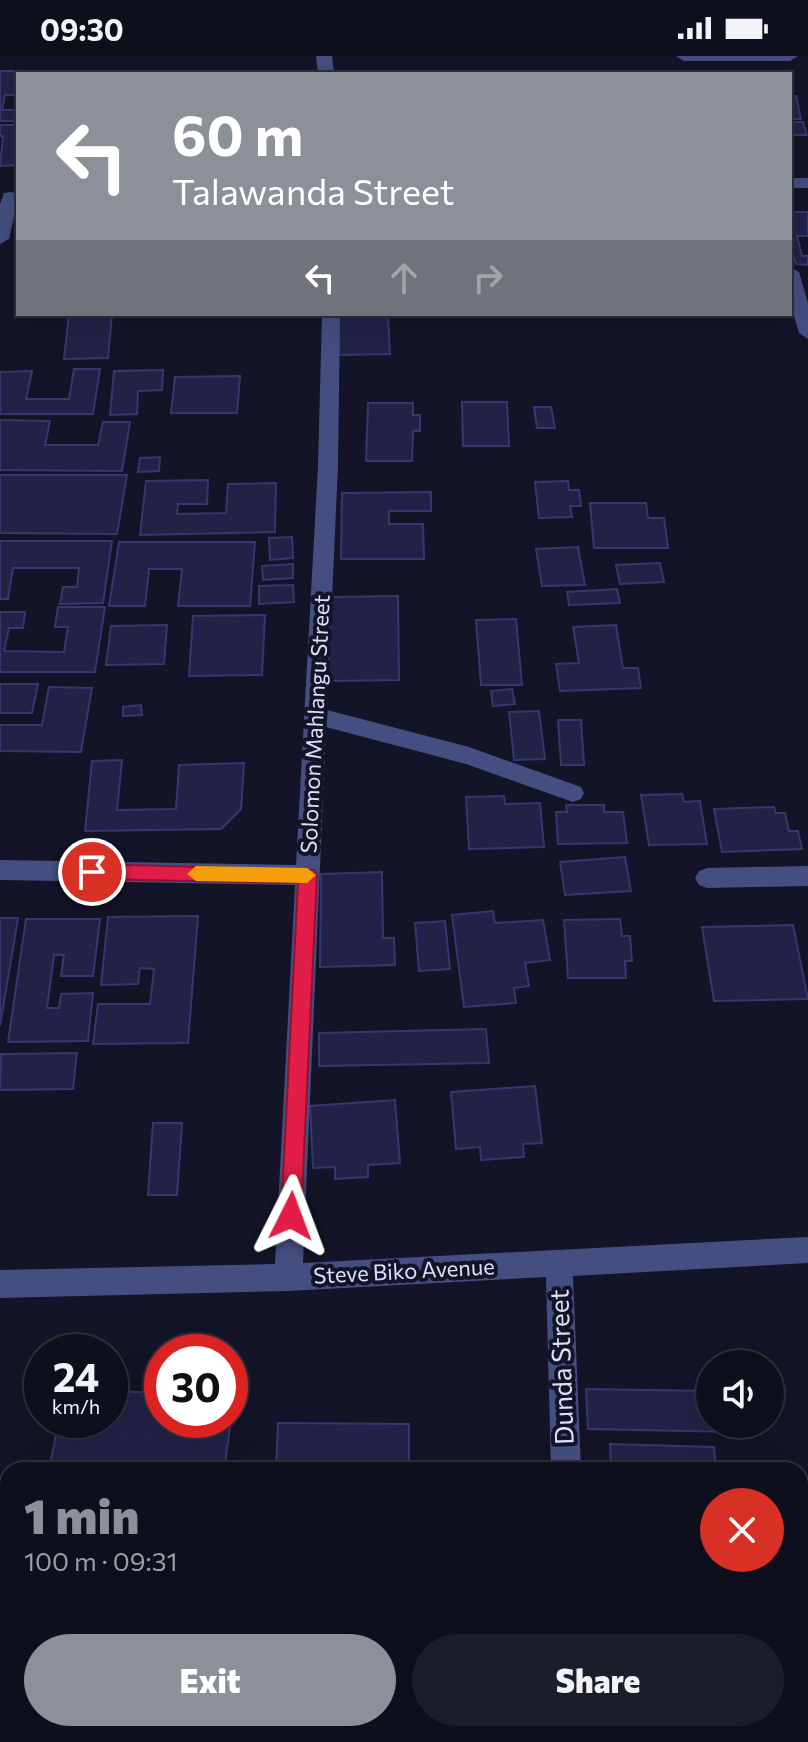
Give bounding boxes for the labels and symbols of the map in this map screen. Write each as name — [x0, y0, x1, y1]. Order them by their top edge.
street label: Solomon Mahlangu Street — [294, 594, 335, 854]
pin — [58, 838, 126, 906]
position arrow — [249, 1174, 333, 1258]
street label: Steve Biko Avenue — [313, 1252, 495, 1289]
street label: Dunda Street — [542, 1289, 579, 1445]
speed limit sign: 30 — [144, 1334, 248, 1438]

